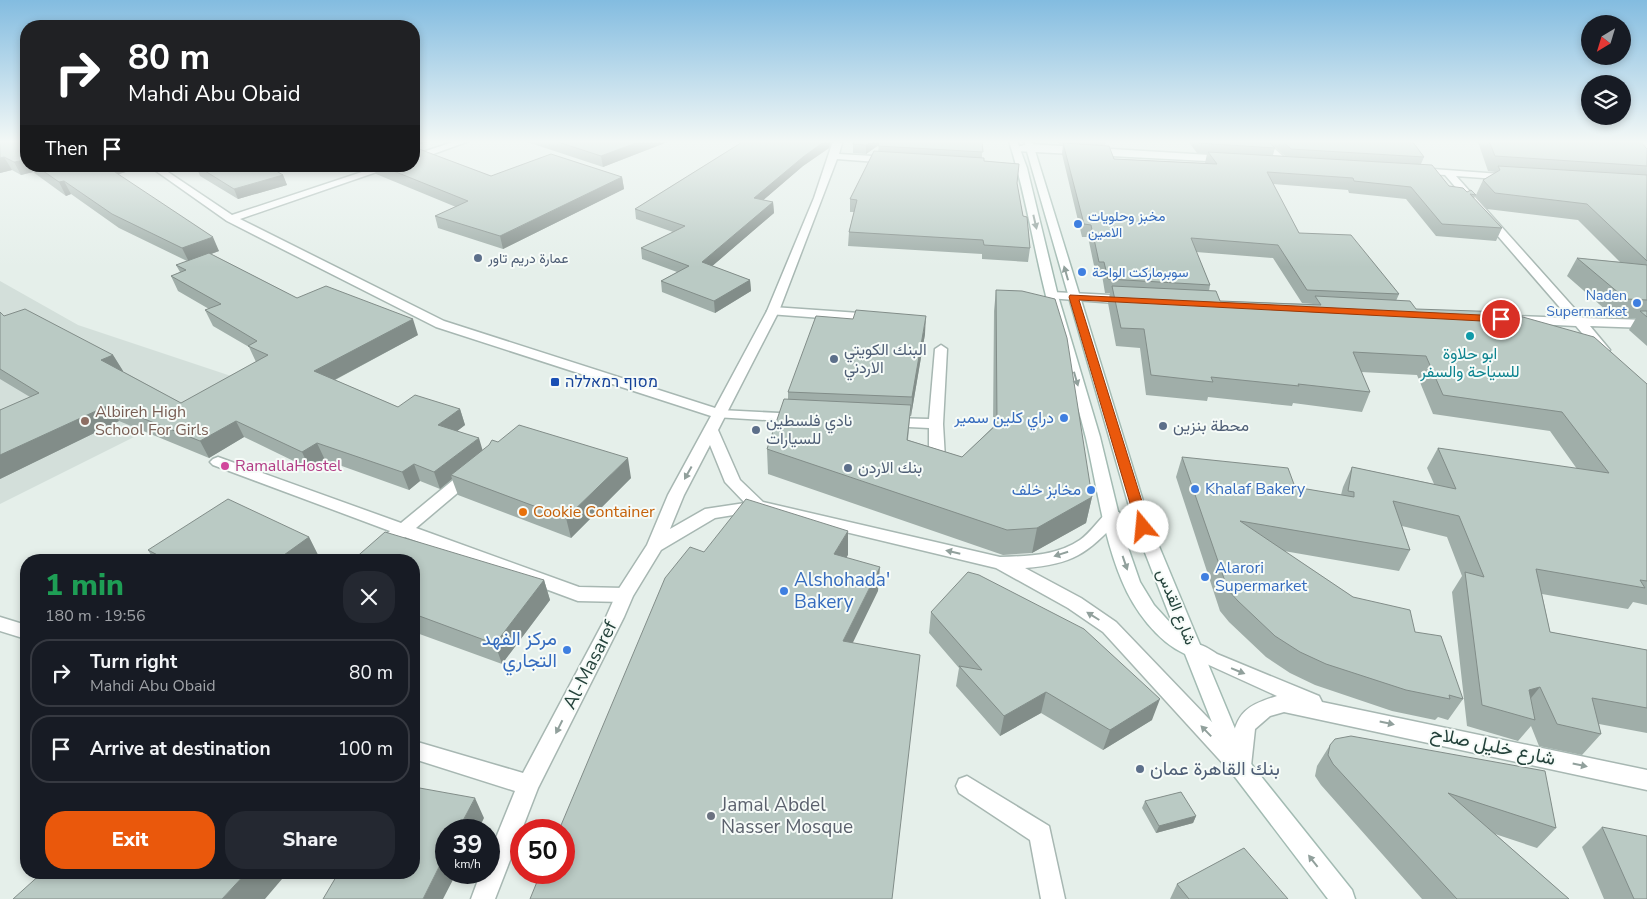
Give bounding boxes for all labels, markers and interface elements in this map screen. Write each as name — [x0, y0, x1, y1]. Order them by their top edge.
north arrow — [1581, 15, 1631, 65]
map controls — [1581, 15, 1631, 125]
text: 80 m — [128, 34, 210, 81]
icon: right — [45, 40, 110, 105]
button: layers — [1581, 75, 1631, 125]
text: Mahdi Abu Obaid — [128, 79, 301, 109]
icon: arrive — [98, 135, 126, 163]
text: Then — [45, 136, 88, 162]
place label: مخبز وحلويات الامين — [1088, 207, 1165, 242]
one-way arrow — [1031, 214, 1039, 229]
marker: مخبز وحلويات الامين — [1072, 218, 1084, 230]
place label: عمارة دريم تاور — [487, 249, 568, 268]
marker: عمارة دريم تاور — [472, 252, 484, 264]
place label: سوبرماركت الواحة — [1092, 263, 1189, 282]
one-way arrow — [1062, 265, 1070, 280]
marker: سوبرماركت الواحة — [1076, 266, 1088, 278]
place label: Naden Supermarket — [1546, 286, 1627, 321]
marker: Naden Supermarket — [1631, 297, 1643, 309]
pin — [1480, 298, 1522, 340]
icon: arrive — [1487, 305, 1515, 333]
marker: ابو حلاوة للسياحة والسفر — [1464, 330, 1476, 342]
place label: البنك الكويتي الاردني — [844, 339, 927, 381]
place label: ابو حلاوة للسياحة والسفر — [1419, 343, 1520, 383]
marker: البنك الكويتي الاردني — [828, 353, 840, 365]
place label: מסוף רמאללה — [565, 371, 658, 393]
one-way arrow — [1072, 371, 1080, 387]
marker: מסוף רמאללה — [549, 376, 561, 388]
place label: Albireh High School For Girls — [95, 401, 209, 441]
place label: دراي كلين سمير — [953, 407, 1054, 431]
place label: نادي فلسطين للسيارات — [766, 410, 852, 450]
marker: دراي كلين سمير — [1058, 412, 1070, 424]
marker: Albireh High School For Girls — [79, 415, 91, 427]
place label: محطة بنزين — [1173, 415, 1249, 437]
marker: محطة بنزين — [1157, 420, 1169, 432]
marker: نادي فلسطين للسيارات — [750, 424, 762, 436]
place label: RamallaHostel — [235, 455, 342, 477]
place label: بنك الاردن — [858, 457, 922, 479]
marker: RamallaHostel — [219, 460, 231, 472]
marker: بنك الاردن — [842, 462, 854, 474]
one-way arrow — [683, 467, 692, 480]
place label: Khalaf Bakery — [1205, 478, 1306, 500]
place label: مخابز خلف — [1012, 479, 1081, 501]
marker: Khalaf Bakery — [1189, 483, 1201, 495]
marker: مخابز خلف — [1085, 484, 1097, 496]
position arrow — [1116, 500, 1168, 552]
place label: Cookie Container — [533, 501, 655, 523]
marker: Cookie Container — [517, 506, 529, 518]
one-way arrow — [945, 548, 960, 556]
one-way arrow — [1053, 551, 1068, 559]
one-way arrow — [1121, 556, 1129, 571]
place label: Alarori Supermarket — [1215, 557, 1308, 597]
text: 1 min — [45, 565, 124, 606]
street label: شارع القدس — [1151, 566, 1201, 648]
place label: Alshohada' Bakery — [794, 567, 890, 615]
button: close — [343, 571, 395, 623]
marker: Alarori Supermarket — [1199, 571, 1211, 583]
marker: Alshohada' Bakery — [778, 585, 790, 597]
text: 180 m · 19:56 — [45, 605, 146, 627]
one-way arrow — [1086, 611, 1099, 620]
street label: Al-Masaref — [557, 616, 624, 714]
place label: مركز الفهد التجاري — [482, 626, 557, 676]
marker: مركز الفهد التجاري — [561, 644, 573, 656]
text: Turn right — [90, 649, 177, 675]
icon: right — [47, 659, 75, 687]
text: 80 m — [349, 660, 393, 686]
one-way arrow — [1231, 667, 1246, 675]
text: Mahdi Abu Obaid — [90, 675, 216, 697]
one-way arrow — [1379, 719, 1394, 727]
one-way arrow — [555, 720, 563, 734]
street label: شارع خليل صلاح — [1428, 720, 1558, 772]
one-way arrow — [1200, 725, 1212, 737]
icon: arrive — [47, 735, 75, 763]
text: Arrive at destination — [90, 736, 271, 762]
text: 100 m — [338, 736, 393, 762]
place label: بنك القاهرة عمان — [1150, 756, 1280, 782]
one-way arrow — [1572, 761, 1587, 769]
marker: بنك القاهرة عمان — [1134, 763, 1146, 775]
place label: Jamal Abdel Nasser Mosque — [720, 792, 853, 840]
marker: Jamal Abdel Nasser Mosque — [705, 810, 717, 822]
button: Exit — [45, 811, 215, 869]
button: Share — [225, 811, 395, 869]
speed limit sign: 50 — [510, 819, 575, 884]
text: 39 — [452, 828, 483, 862]
one-way arrow — [1308, 854, 1319, 867]
text: km/h — [454, 856, 481, 872]

